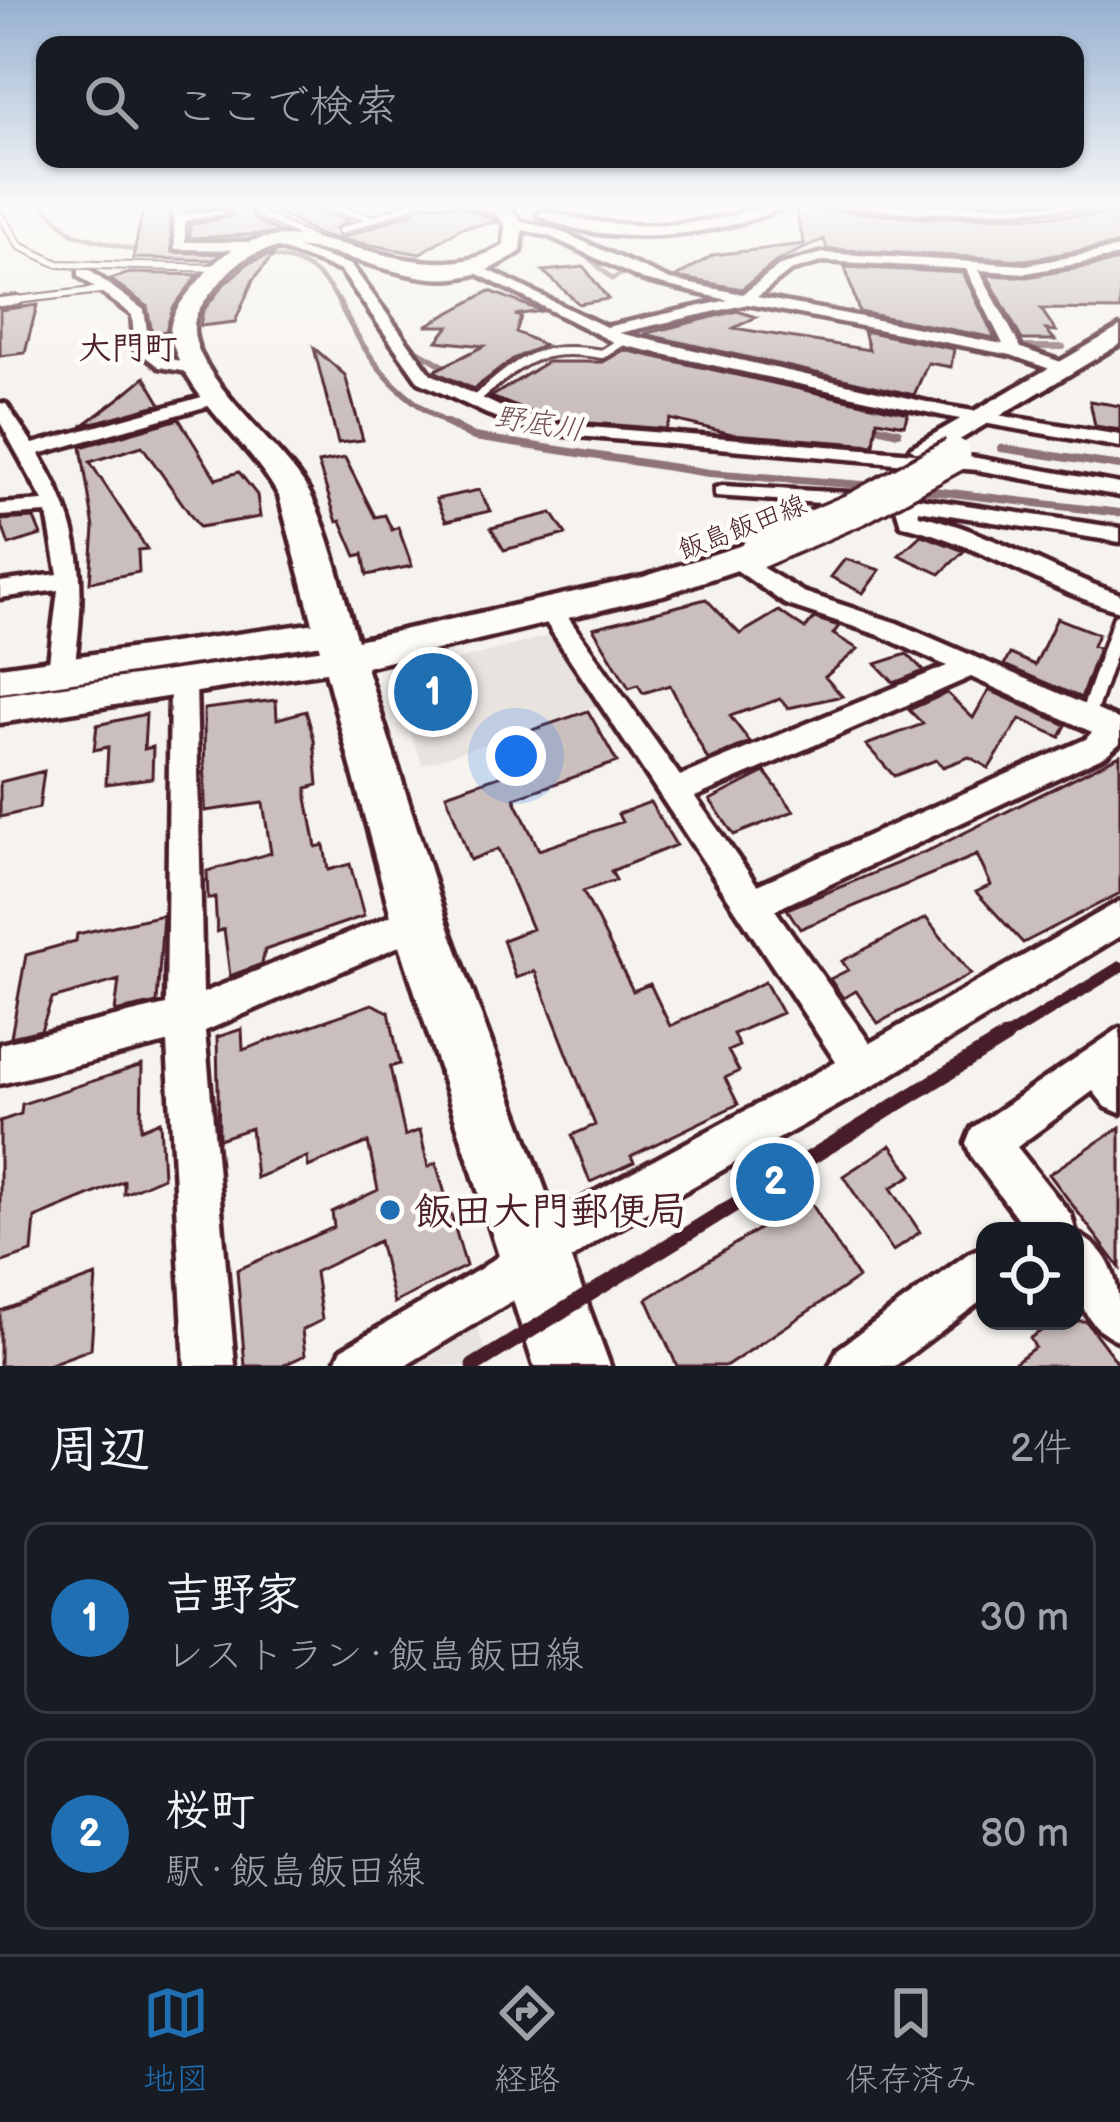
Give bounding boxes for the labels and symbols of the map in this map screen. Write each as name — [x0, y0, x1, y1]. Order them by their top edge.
district label: 大門町 — [79, 329, 178, 369]
water label: 野底川 — [492, 399, 586, 449]
street label: 飯島飯田線 — [674, 489, 811, 567]
pin: 1 — [394, 647, 472, 737]
your location — [486, 726, 546, 786]
pin: 2 — [736, 1137, 814, 1227]
place label: 飯田大門郵便局 — [414, 1189, 687, 1236]
marker: 飯田大門郵便局 — [377, 1197, 403, 1223]

